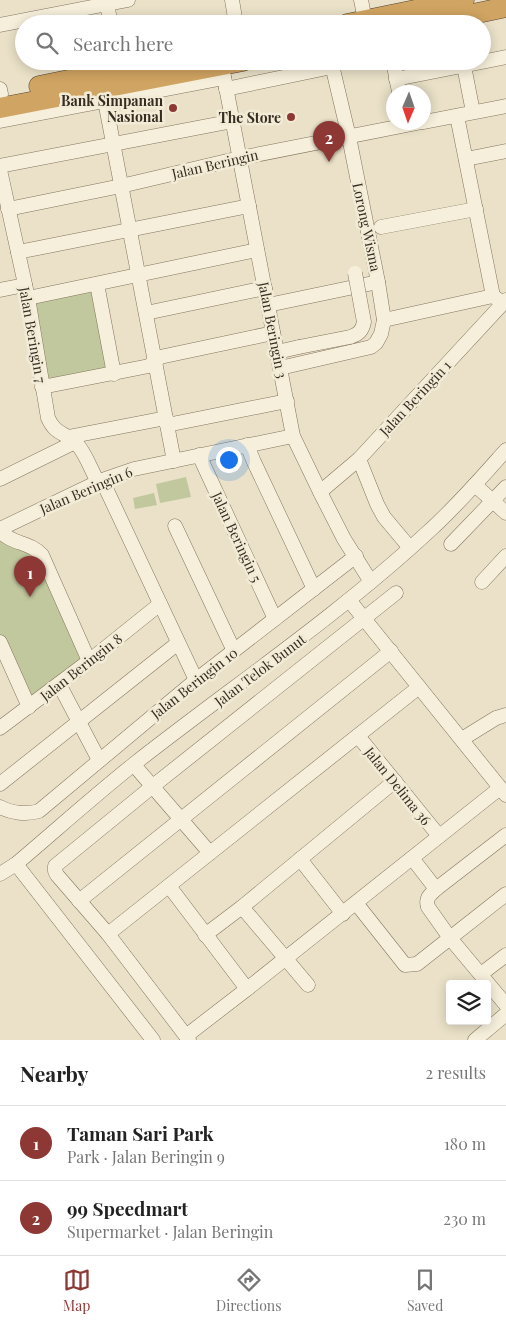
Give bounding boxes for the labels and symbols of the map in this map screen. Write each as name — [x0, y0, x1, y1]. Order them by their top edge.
north arrow — [386, 85, 431, 130]
place label: Bank Simpanan Nasional — [61, 91, 164, 126]
marker: Bank Simpanan Nasional — [167, 102, 179, 114]
place label: The Store — [219, 108, 281, 127]
marker: The Store — [285, 111, 297, 123]
pin: 2 — [313, 121, 345, 162]
street label: Jalan Beringin — [169, 145, 261, 183]
street label: Lorong Wisma — [348, 181, 386, 273]
street label: Jalan Beringin 3 — [254, 279, 292, 380]
street label: Jalan Beringin 7 — [15, 284, 51, 385]
street label: Jalan Beringin 1 — [374, 356, 455, 441]
your location — [216, 447, 242, 473]
street label: Jalan Beringin 6 — [36, 462, 135, 518]
street label: Jalan Beringin 5 — [207, 488, 266, 585]
pin: 1 — [14, 556, 46, 597]
street label: Jalan Beringin 8 — [35, 629, 126, 706]
street label: Jalan Telok Bunut — [210, 629, 310, 711]
street label: Jalan Beringin 10 — [146, 643, 241, 724]
street label: Jalan Delima 36 — [360, 742, 435, 829]

